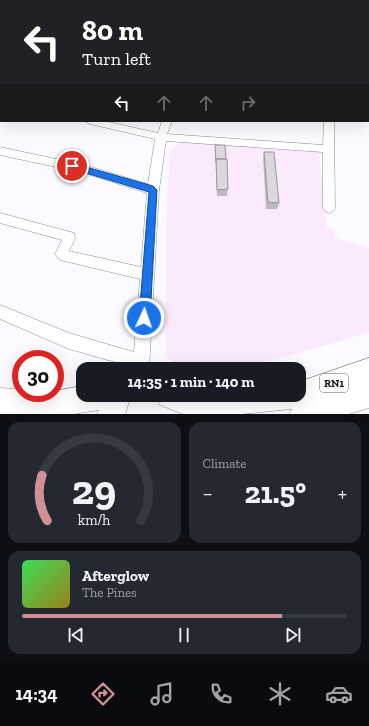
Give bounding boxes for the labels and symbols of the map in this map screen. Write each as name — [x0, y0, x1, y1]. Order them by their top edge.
pin — [55, 149, 89, 183]
position arrow — [123, 297, 165, 339]
speed limit sign: 30 — [12, 350, 64, 402]
road number: RN1 — [320, 374, 348, 392]

